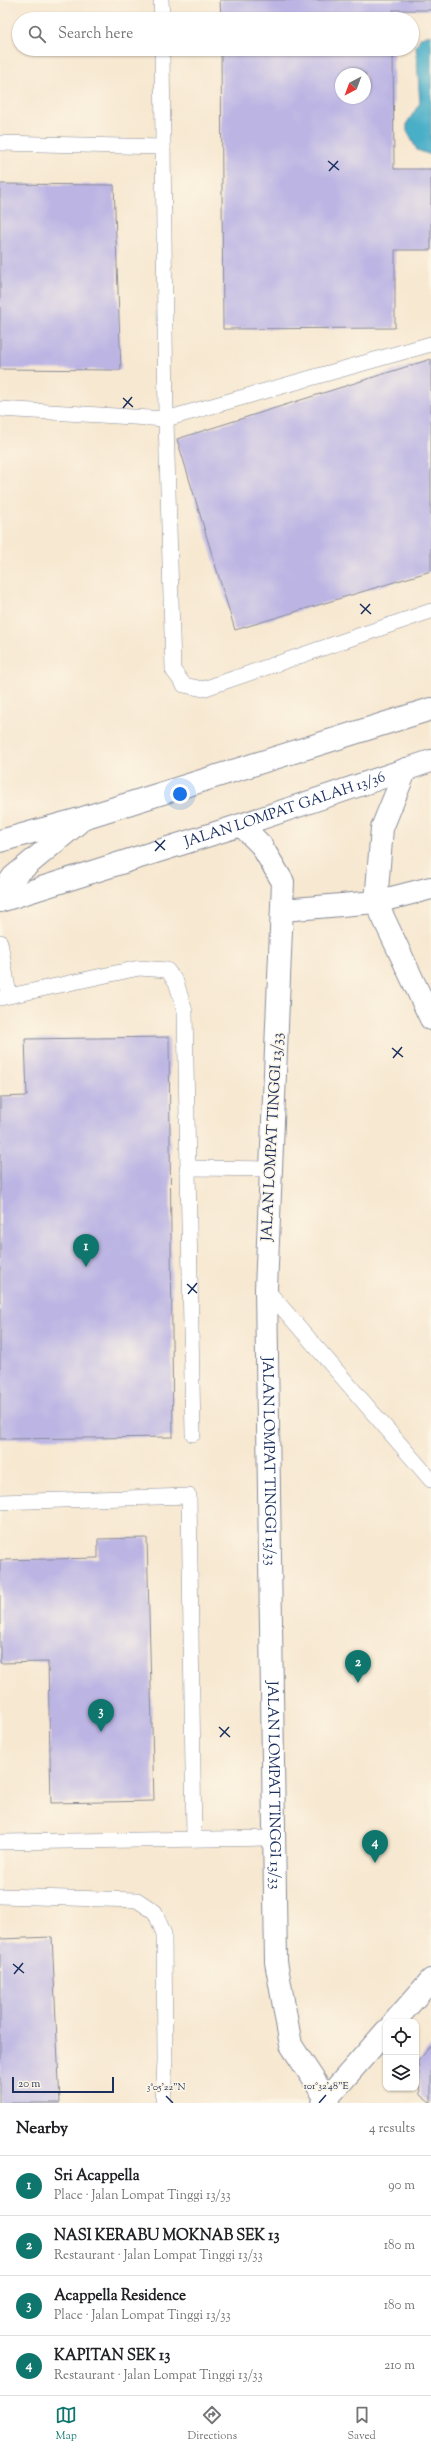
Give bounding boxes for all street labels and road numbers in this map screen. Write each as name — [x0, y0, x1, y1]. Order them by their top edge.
street label: JALAN LOMPAT GALAH 13/36 — [181, 767, 388, 853]
street label: JALAN LOMPAT TINGGI 13/33 — [257, 1032, 289, 1243]
street label: JALAN LOMPAT TINGGI 13/33 — [256, 1356, 281, 1566]
street label: JALAN LOMPAT TINGGI 13/33 — [261, 1680, 285, 1890]

